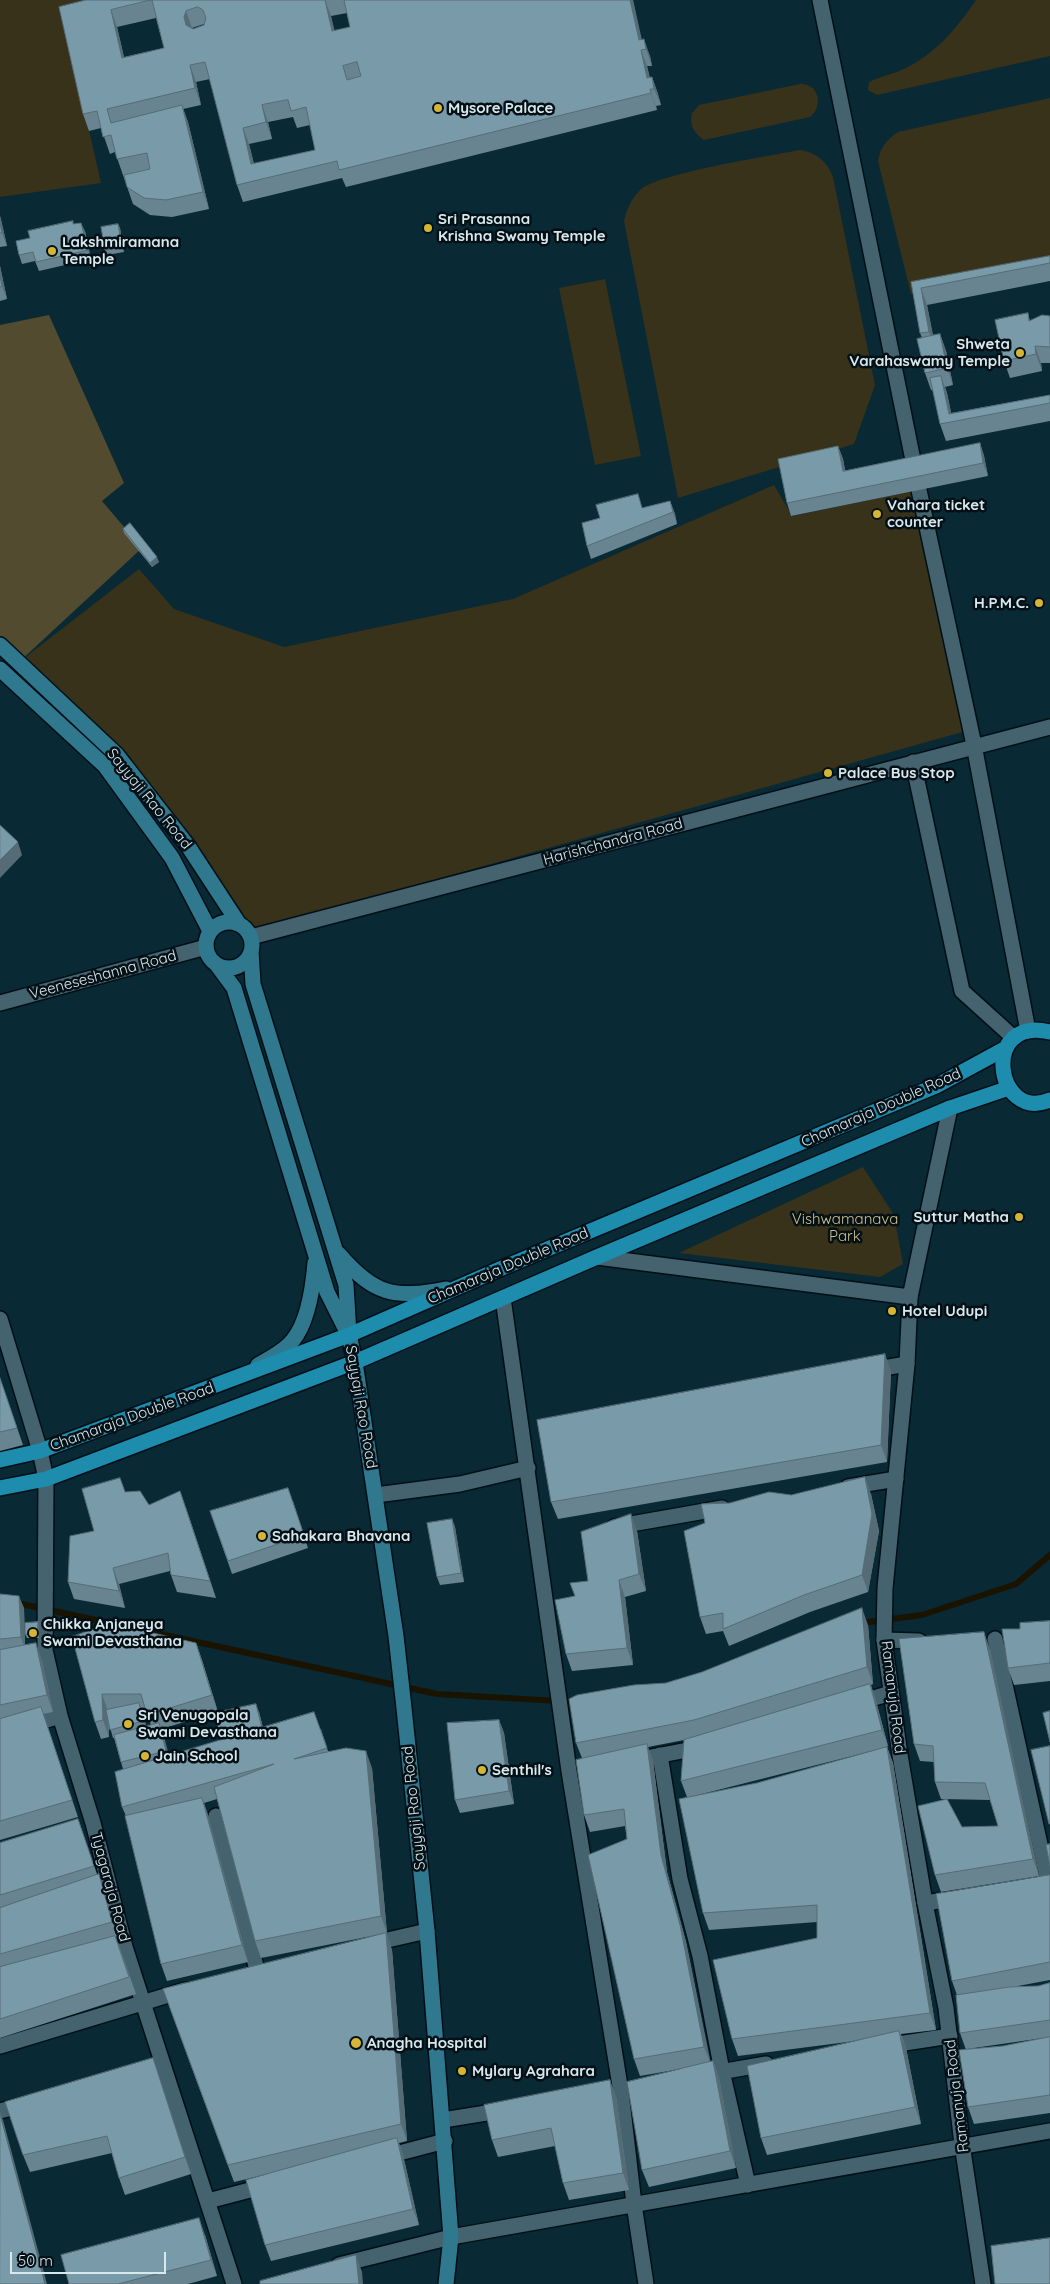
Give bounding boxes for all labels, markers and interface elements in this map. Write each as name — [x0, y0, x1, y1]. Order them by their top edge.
place label: Mysore Palace — [448, 99, 553, 117]
marker: Mysore Palace — [432, 102, 444, 114]
place label: Sri Prasanna Krishna Swamy Temple — [438, 210, 605, 245]
marker: Sri Prasanna Krishna Swamy Temple — [422, 222, 434, 234]
place label: Lakshmiramana Temple — [62, 233, 179, 268]
marker: Lakshmiramana Temple — [46, 245, 58, 257]
place label: Shweta Varahaswamy Temple — [849, 335, 1010, 370]
marker: Shweta Varahaswamy Temple — [1014, 347, 1026, 359]
place label: Vahara ticket counter — [887, 496, 985, 531]
marker: Vahara ticket counter — [871, 508, 883, 520]
place label: H.P.M.C. — [974, 594, 1029, 612]
marker: H.P.M.C. — [1033, 597, 1045, 609]
street label: Sayyaji Rao Road — [103, 745, 195, 853]
place label: Palace Bus Stop — [838, 764, 955, 782]
marker: Palace Bus Stop — [822, 767, 834, 779]
street label: Harishchandra Road — [541, 815, 685, 869]
street label: Veeneseshanna Road — [27, 947, 179, 1003]
street label: Chamaraja Double Road — [798, 1065, 964, 1151]
place label: Suttur Matha — [913, 1208, 1009, 1226]
park label: Vishwamanava Park — [792, 1210, 898, 1245]
marker: Suttur Matha — [1013, 1211, 1025, 1223]
street label: Chamaraja Double Road — [425, 1224, 591, 1308]
place label: Hotel Udupi — [902, 1302, 987, 1320]
marker: Hotel Udupi — [886, 1305, 898, 1317]
street label: Sayyaji Rao Road — [341, 1344, 381, 1470]
street label: Chamaraja Double Road — [48, 1379, 216, 1455]
place label: Sahakara Bhavana — [272, 1527, 410, 1545]
marker: Sahakara Bhavana — [256, 1530, 268, 1542]
place label: Chikka Anjaneya Swami Devasthana — [43, 1615, 182, 1650]
marker: Chikka Anjaneya Swami Devasthana — [27, 1627, 39, 1639]
street label: Ramanuja Road — [877, 1640, 909, 1754]
place label: Sri Venugopala Swami Devasthana — [138, 1706, 277, 1741]
marker: Sri Venugopala Swami Devasthana — [122, 1718, 134, 1730]
street label: Sayyaji Rao Road — [399, 1745, 429, 1871]
place label: Jain School — [155, 1747, 238, 1765]
marker: Jain School — [139, 1750, 151, 1762]
place label: Senthil's — [492, 1761, 552, 1779]
marker: Senthil's — [476, 1764, 488, 1776]
street label: Tyagaraja Road — [87, 1830, 133, 1944]
place label: Anagha Hospital — [367, 2034, 487, 2052]
marker: Anagha Hospital — [349, 2036, 363, 2050]
street label: Ramanuja Road — [941, 2039, 973, 2153]
place label: Mylary Agrahara — [472, 2062, 595, 2080]
marker: Mylary Agrahara — [456, 2065, 468, 2077]
scale bar — [12, 2242, 169, 2274]
text: 50 m — [18, 2251, 53, 2270]

